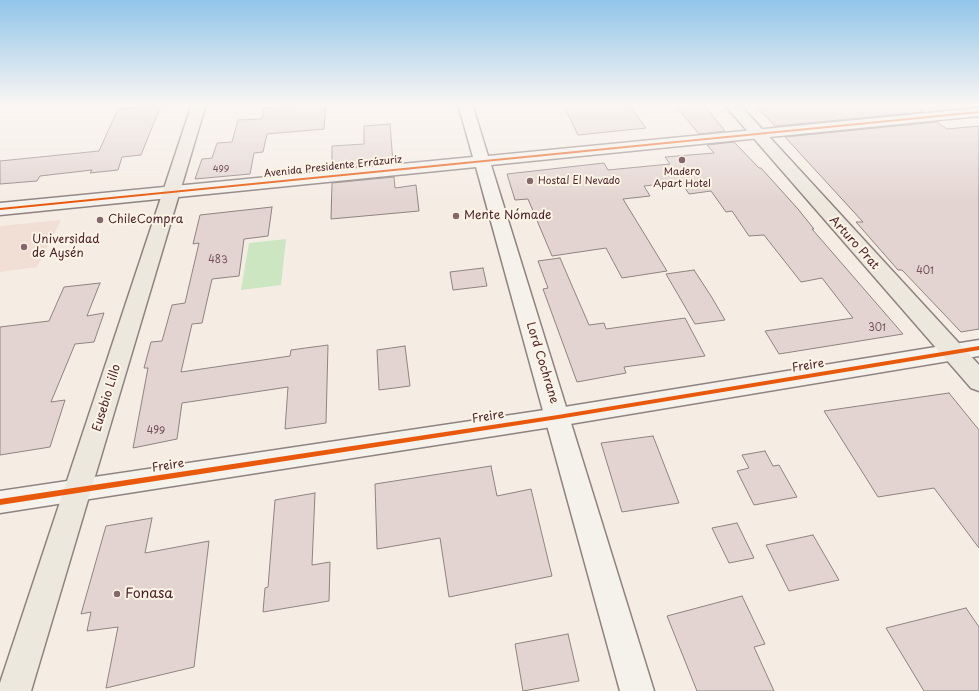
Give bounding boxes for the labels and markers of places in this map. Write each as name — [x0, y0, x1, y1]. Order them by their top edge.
marker: Madero Apart Hotel — [677, 155, 687, 165]
place label: Madero Apart Hotel — [653, 166, 711, 190]
place label: Hostal El Nevado — [538, 175, 620, 187]
marker: Hostal El Nevado — [525, 176, 535, 186]
place label: Mente Nómade — [464, 209, 551, 223]
marker: Mente Nómade — [451, 211, 461, 221]
place label: ChileCompra — [108, 213, 183, 227]
marker: ChileCompra — [95, 215, 105, 225]
place label: Universidad de Aysén — [32, 233, 100, 261]
marker: Universidad de Aysén — [19, 242, 29, 252]
place label: Fonasa — [125, 586, 173, 602]
marker: Fonasa — [112, 589, 122, 599]

